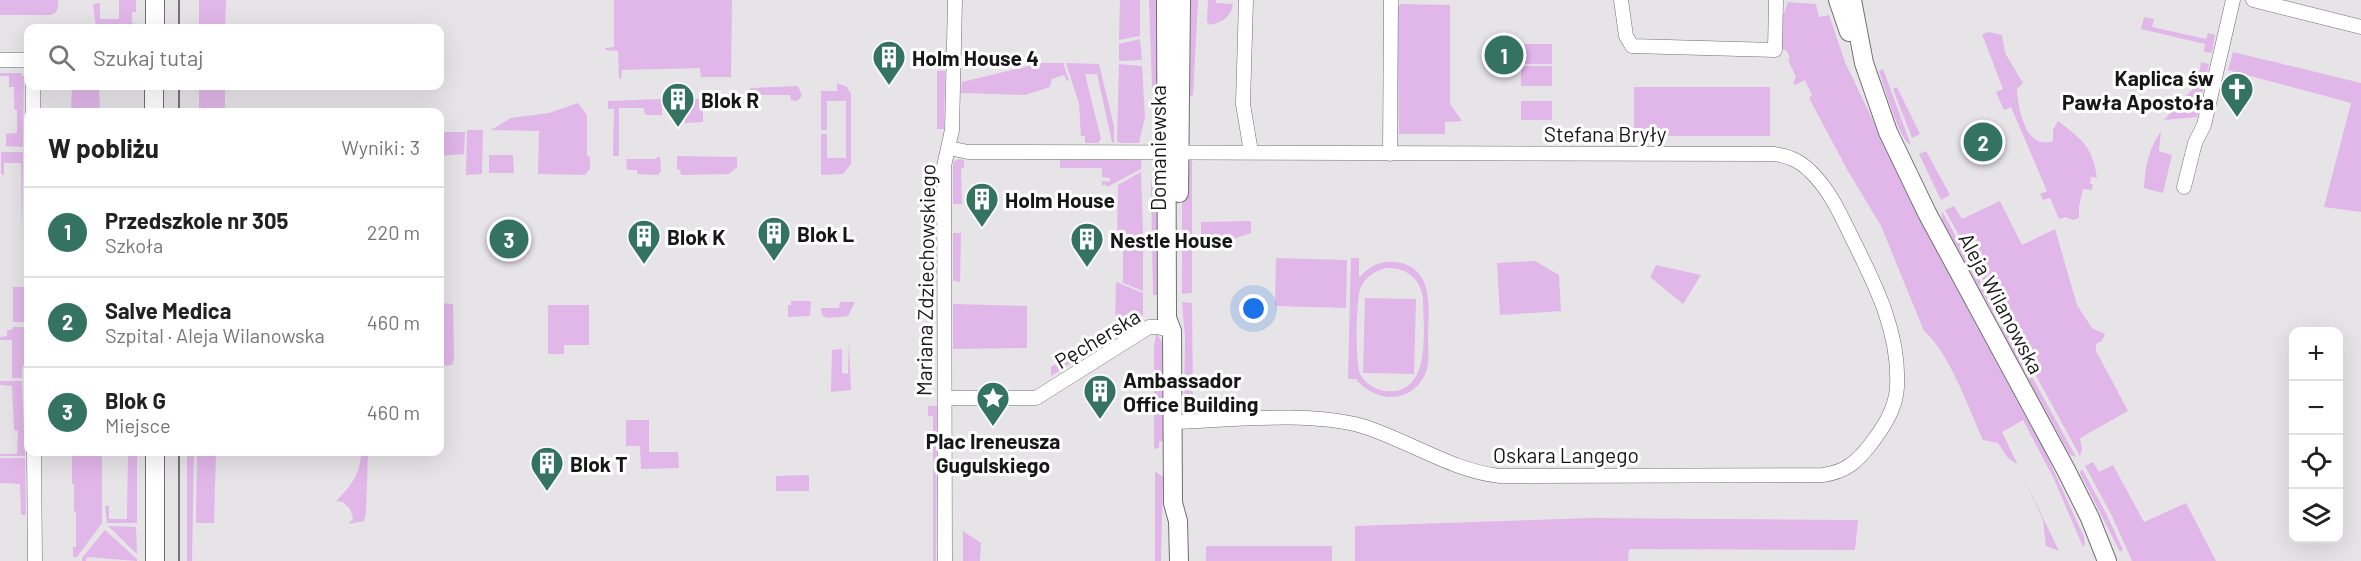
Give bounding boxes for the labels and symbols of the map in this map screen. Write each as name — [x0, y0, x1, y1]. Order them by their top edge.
pin: 1 — [1484, 32, 1524, 78]
building icon: Holm House 4 — [871, 39, 907, 86]
place label: Holm House 4 — [912, 45, 1039, 70]
place label: Kaplica św Pawła Apostoła — [2062, 65, 2214, 114]
church icon: Kaplica św Pawła Apostoła — [2219, 71, 2255, 118]
building icon: Blok R — [660, 81, 696, 128]
street label: Domaniewska — [1145, 85, 1170, 211]
place label: Blok R — [701, 87, 759, 112]
pin: 2 — [1964, 120, 2002, 164]
street label: Stefana Bryły — [1544, 121, 1667, 146]
street label: Mariana Zdziechowskiego — [910, 164, 940, 396]
building icon: Holm House — [964, 181, 1000, 228]
place label: Holm House — [1005, 187, 1115, 212]
building icon: Blok L — [756, 215, 792, 262]
pin: 3 — [490, 216, 528, 262]
building icon: Blok K — [626, 218, 662, 265]
place label: Blok L — [797, 221, 854, 246]
building icon: Nestle House — [1069, 221, 1105, 268]
place label: Blok K — [667, 224, 725, 249]
place label: Nestle House — [1110, 227, 1233, 252]
street label: Aleja Wilanowska — [1954, 228, 2050, 378]
your location — [1239, 294, 1268, 323]
street label: Pęcherska — [1050, 303, 1144, 373]
place label: Ambassador Office Building — [1123, 367, 1259, 416]
building icon: Ambassador Office Building — [1082, 373, 1118, 420]
place icon: Plac Ireneusza Gugulskiego — [975, 380, 1011, 427]
place label: Plac Ireneusza Gugulskiego — [926, 428, 1060, 477]
street label: Oskara Langego — [1493, 442, 1639, 467]
building icon: Blok T — [529, 445, 565, 492]
place label: Blok T — [570, 451, 628, 476]

